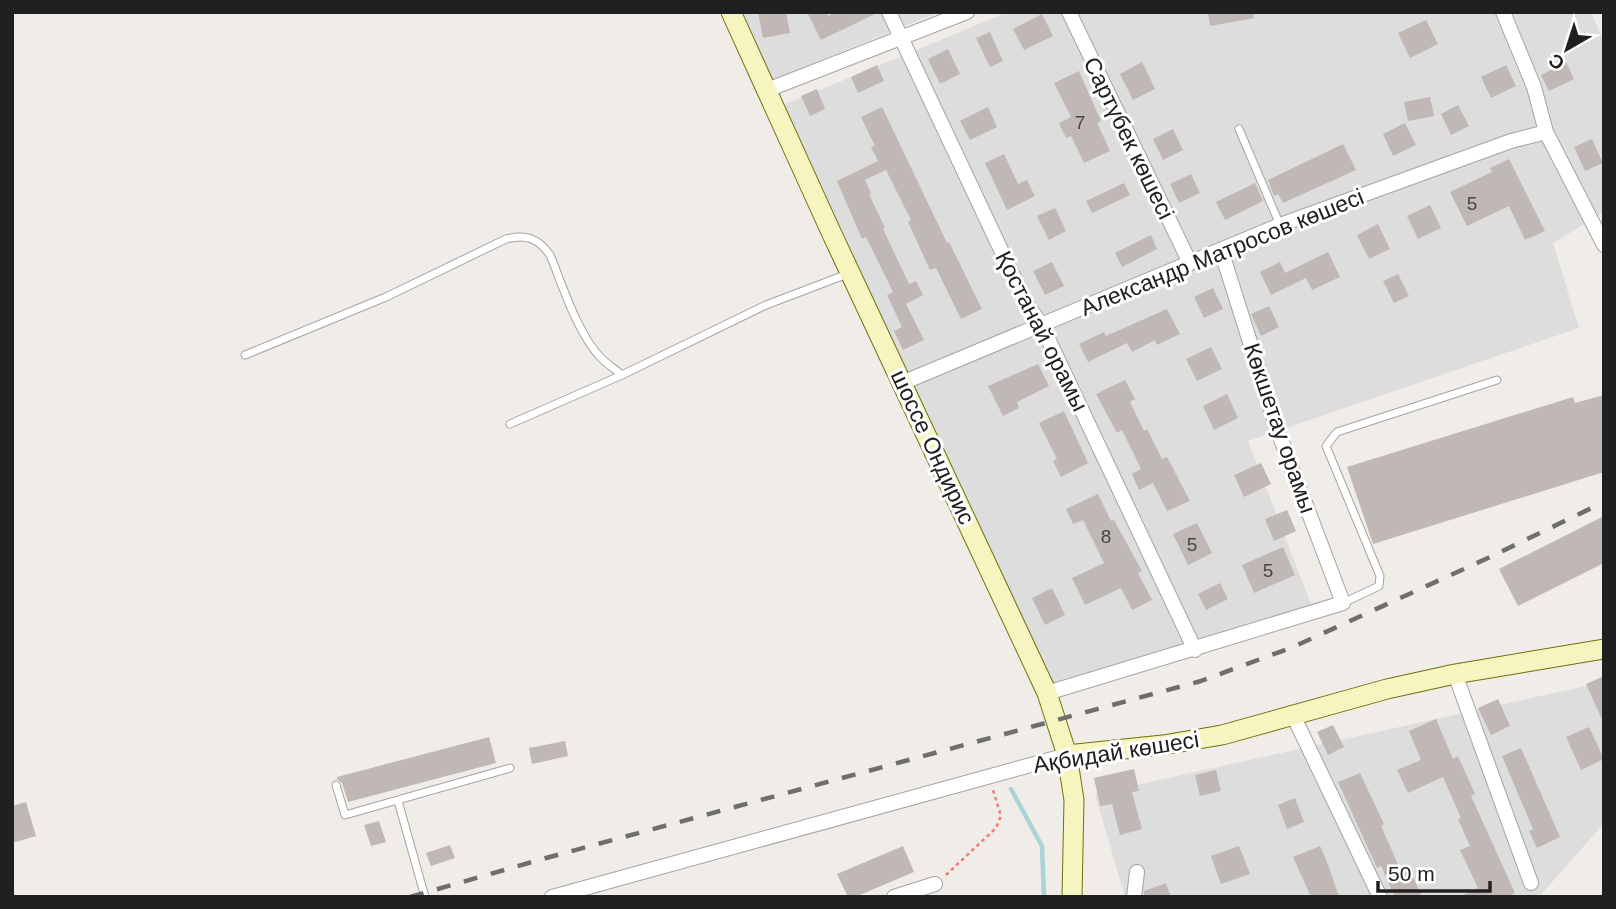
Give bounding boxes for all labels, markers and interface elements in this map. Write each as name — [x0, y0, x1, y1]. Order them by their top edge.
north arrow — [1532, 14, 1602, 84]
text: С — [1544, 49, 1569, 74]
street label: Сартүбек көшесі — [1079, 53, 1179, 223]
house number: 7 — [1075, 112, 1085, 133]
street label: Александр Матросов көшесі — [1077, 183, 1367, 321]
house number: 5 — [1467, 193, 1477, 214]
street label: Қостанай орамы — [990, 247, 1094, 415]
street label: Көкшетау орамы — [1239, 340, 1321, 516]
street label: шоссе Ондирис — [886, 366, 980, 528]
house number: 8 — [1101, 526, 1111, 547]
house number: 5 — [1187, 534, 1197, 555]
house number: 5 — [1263, 560, 1273, 581]
street label: Ақбидай көшесі — [1031, 726, 1201, 778]
scale bar — [1378, 850, 1490, 894]
text: 50 m — [1388, 862, 1435, 885]

